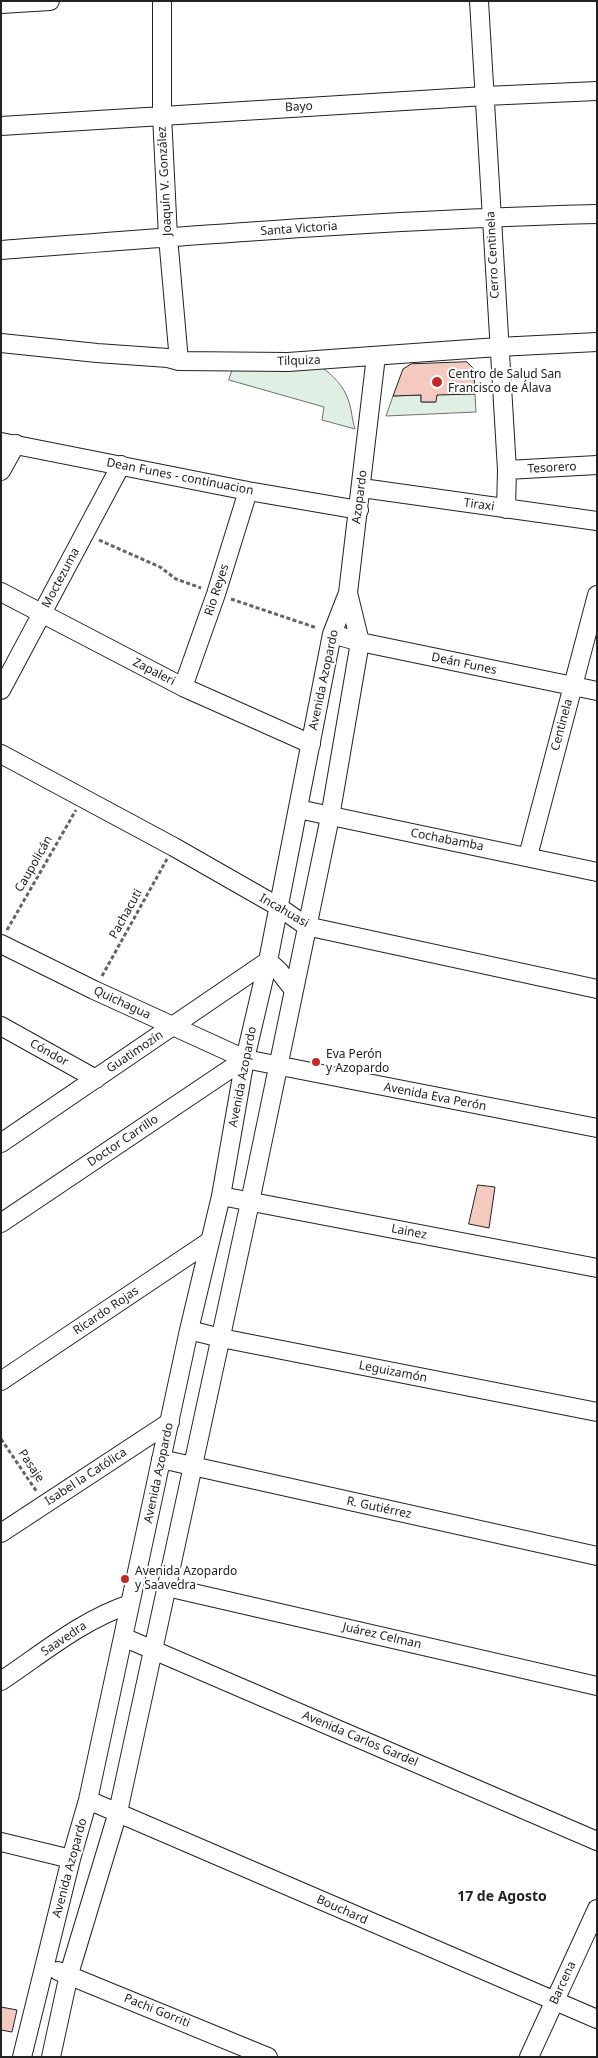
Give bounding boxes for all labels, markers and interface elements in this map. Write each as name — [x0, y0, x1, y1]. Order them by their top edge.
street label: Bayo — [285, 99, 313, 115]
street label: Joaquín V. González — [155, 126, 175, 236]
street label: Cerro Centinela — [484, 211, 502, 299]
street label: Santa Victoria — [260, 219, 338, 239]
street label: Tilquiza — [277, 353, 321, 369]
place label: Centro de Salud San Francisco de Álava — [448, 368, 562, 396]
marker: Centro de Salud San Francisco de Álava — [430, 375, 444, 389]
street label: Dean Funes - continuacion — [105, 456, 255, 498]
street label: Tesorero — [527, 460, 577, 476]
street label: Azopardo — [350, 469, 370, 525]
street label: Tiraxi — [463, 496, 495, 514]
street label: Moctezuma — [39, 546, 83, 610]
street label: Rio Reyes — [202, 562, 232, 618]
street label: Avenida Azopardo — [306, 628, 342, 732]
street label: Deán Funes — [430, 650, 498, 678]
street label: Zapaleri — [130, 655, 178, 689]
street label: Centinela — [548, 697, 576, 753]
street label: Cochabamba — [409, 826, 485, 854]
street label: Caupolicán — [12, 833, 56, 895]
street label: Pachacuti — [106, 887, 146, 941]
street label: Incahuasi — [257, 891, 311, 931]
street label: Quichagua — [91, 984, 153, 1022]
street label: Avenida Azopardo — [226, 1025, 260, 1129]
street label: Guatimozín — [104, 1028, 166, 1076]
street label: Cóndor — [27, 1037, 71, 1069]
place label: Eva Perón y Azopardo — [326, 1048, 389, 1076]
marker: Eva Perón y Azopardo — [310, 1056, 322, 1068]
street label: Avenida Eva Perón — [382, 1080, 488, 1114]
street label: Doctor Carrillo — [85, 1112, 161, 1170]
street label: Lainez — [390, 1222, 428, 1242]
street label: Ricardo Rojas — [71, 1284, 141, 1338]
street label: Leguizamón — [358, 1358, 428, 1386]
street label: Avenida Azopardo — [141, 1421, 177, 1525]
street label: Isabel la Católica — [42, 1445, 130, 1509]
street label: Pasaje — [15, 1447, 47, 1485]
street label: R. Gutiérrez — [345, 1494, 413, 1522]
place label: Avenida Azopardo y Saavedra — [135, 1565, 237, 1593]
marker: Avenida Azopardo y Saavedra — [119, 1573, 131, 1585]
street label: Saavedra — [39, 1619, 89, 1659]
street label: Juárez Celman — [341, 1620, 423, 1652]
street label: Avenida Carlos Gardel — [300, 1708, 420, 1770]
street label: Avenida Azopardo — [50, 1817, 90, 1919]
district label: 17 de Agosto — [457, 1889, 547, 1905]
street label: Bouchard — [314, 1892, 370, 1928]
street label: Barcena — [547, 1959, 579, 2007]
street label: Pachi Gorriti — [122, 1991, 192, 2031]

